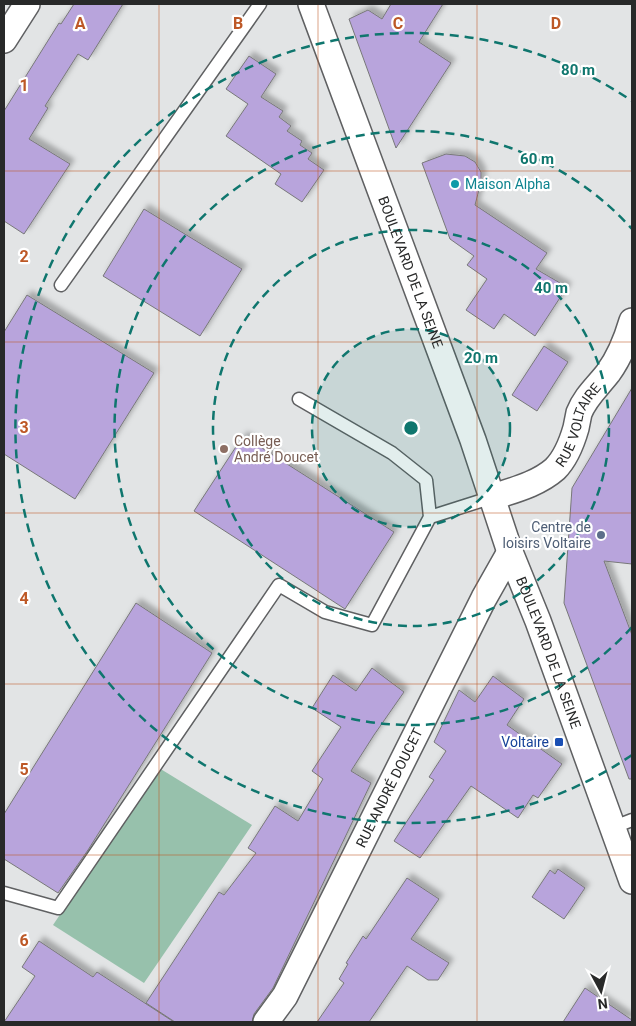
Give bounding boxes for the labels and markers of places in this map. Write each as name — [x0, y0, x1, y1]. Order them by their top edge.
place label: Maison Alpha — [465, 176, 550, 192]
marker: Maison Alpha — [449, 178, 461, 190]
centre of rings — [402, 419, 420, 437]
place label: Collège André Doucet — [234, 433, 319, 465]
marker: Collège André Doucet — [218, 443, 230, 455]
place label: Centre de loisirs Voltaire — [503, 519, 591, 551]
marker: Centre de loisirs Voltaire — [595, 529, 607, 541]
place label: Voltaire — [501, 734, 549, 750]
marker: Voltaire — [553, 736, 565, 748]

